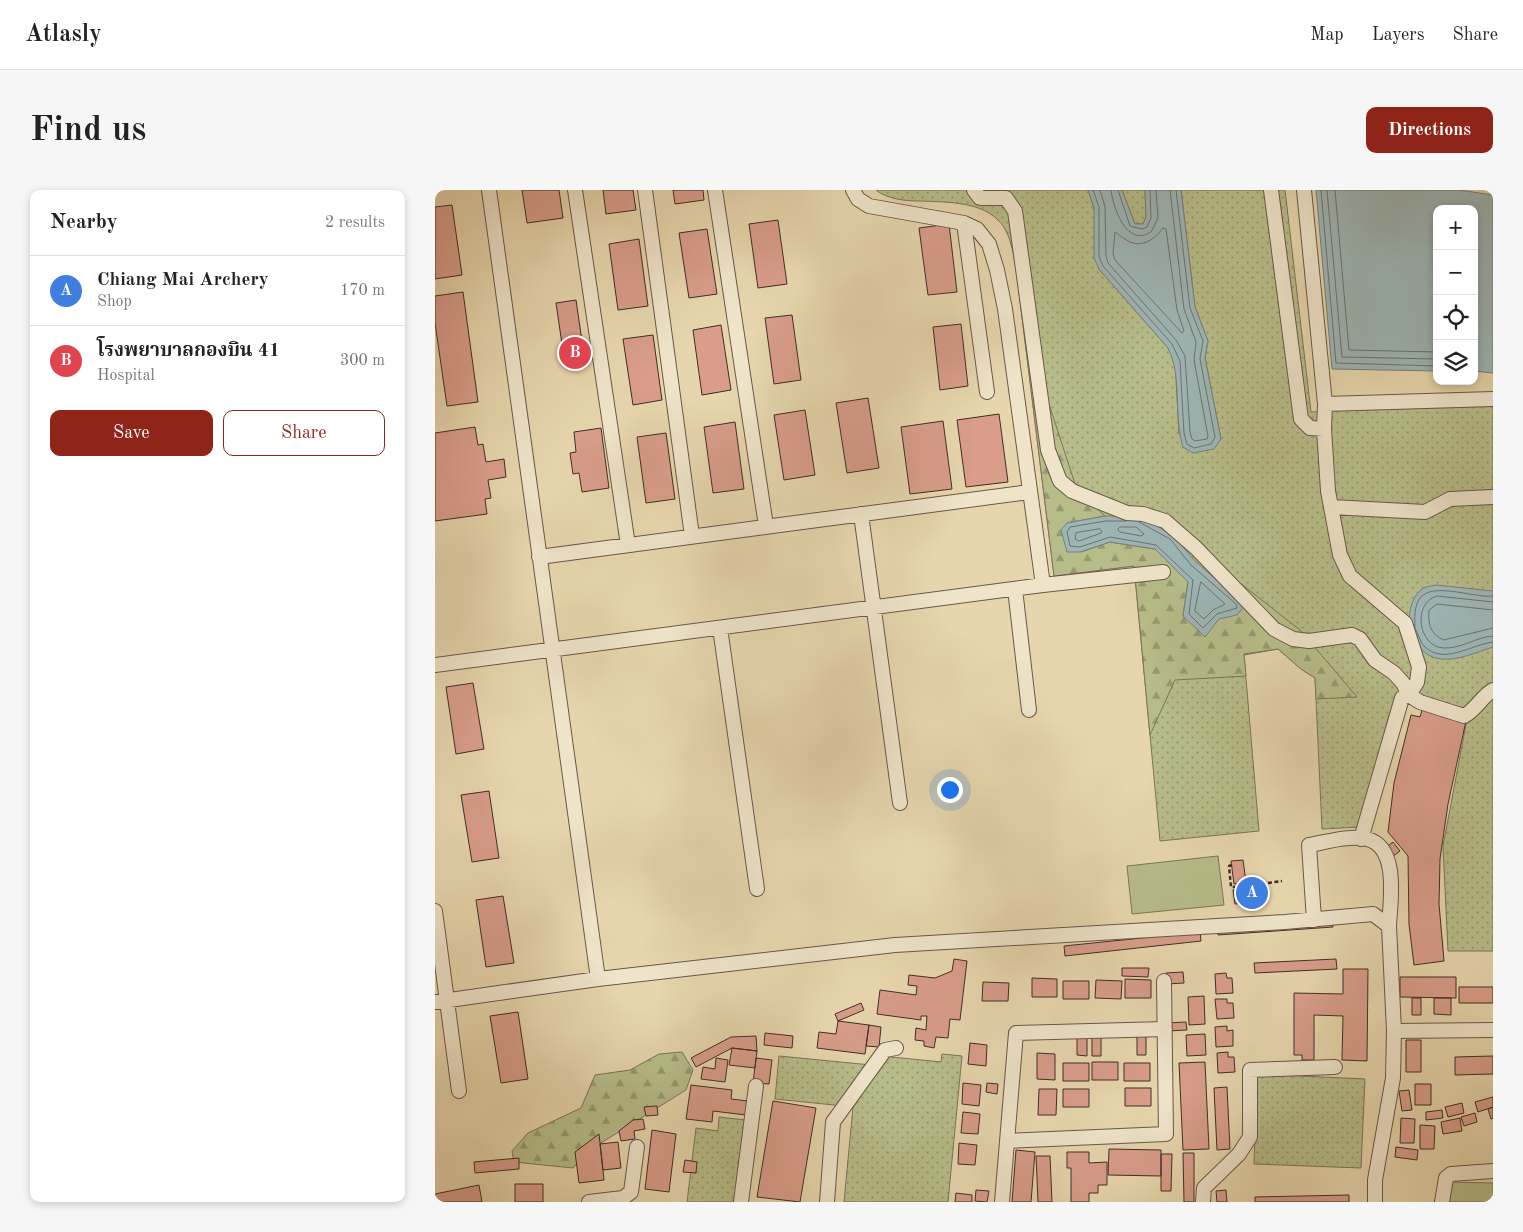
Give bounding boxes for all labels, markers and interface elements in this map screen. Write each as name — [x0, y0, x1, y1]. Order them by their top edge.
text: Atlasly — [25, 23, 102, 47]
text: Map — [1310, 26, 1344, 44]
text: Layers — [1372, 26, 1424, 44]
text: Share — [1452, 26, 1498, 44]
button: Directions — [1366, 107, 1493, 153]
text: Find us — [30, 113, 146, 148]
map controls — [1433, 205, 1478, 385]
button: + — [1433, 205, 1478, 250]
text: Nearby — [50, 212, 118, 233]
text: 2 results — [325, 215, 385, 231]
button: − — [1433, 250, 1478, 295]
text: Chiang Mai Archery — [97, 271, 269, 290]
text: A — [60, 283, 72, 299]
text: 170 m — [340, 283, 385, 299]
text: Shop — [97, 294, 132, 310]
button: locate — [1433, 295, 1478, 340]
pin: B — [559, 334, 591, 372]
button: layers — [1433, 340, 1478, 385]
text: โรงพยาบาลกองบิน 41 — [97, 342, 280, 361]
text: B — [60, 353, 72, 369]
text: 300 m — [340, 353, 385, 369]
text: Hospital — [97, 368, 155, 384]
button: Save — [50, 410, 213, 456]
button: Share — [223, 410, 385, 456]
your location — [937, 777, 963, 803]
pin: A — [1236, 874, 1268, 912]

